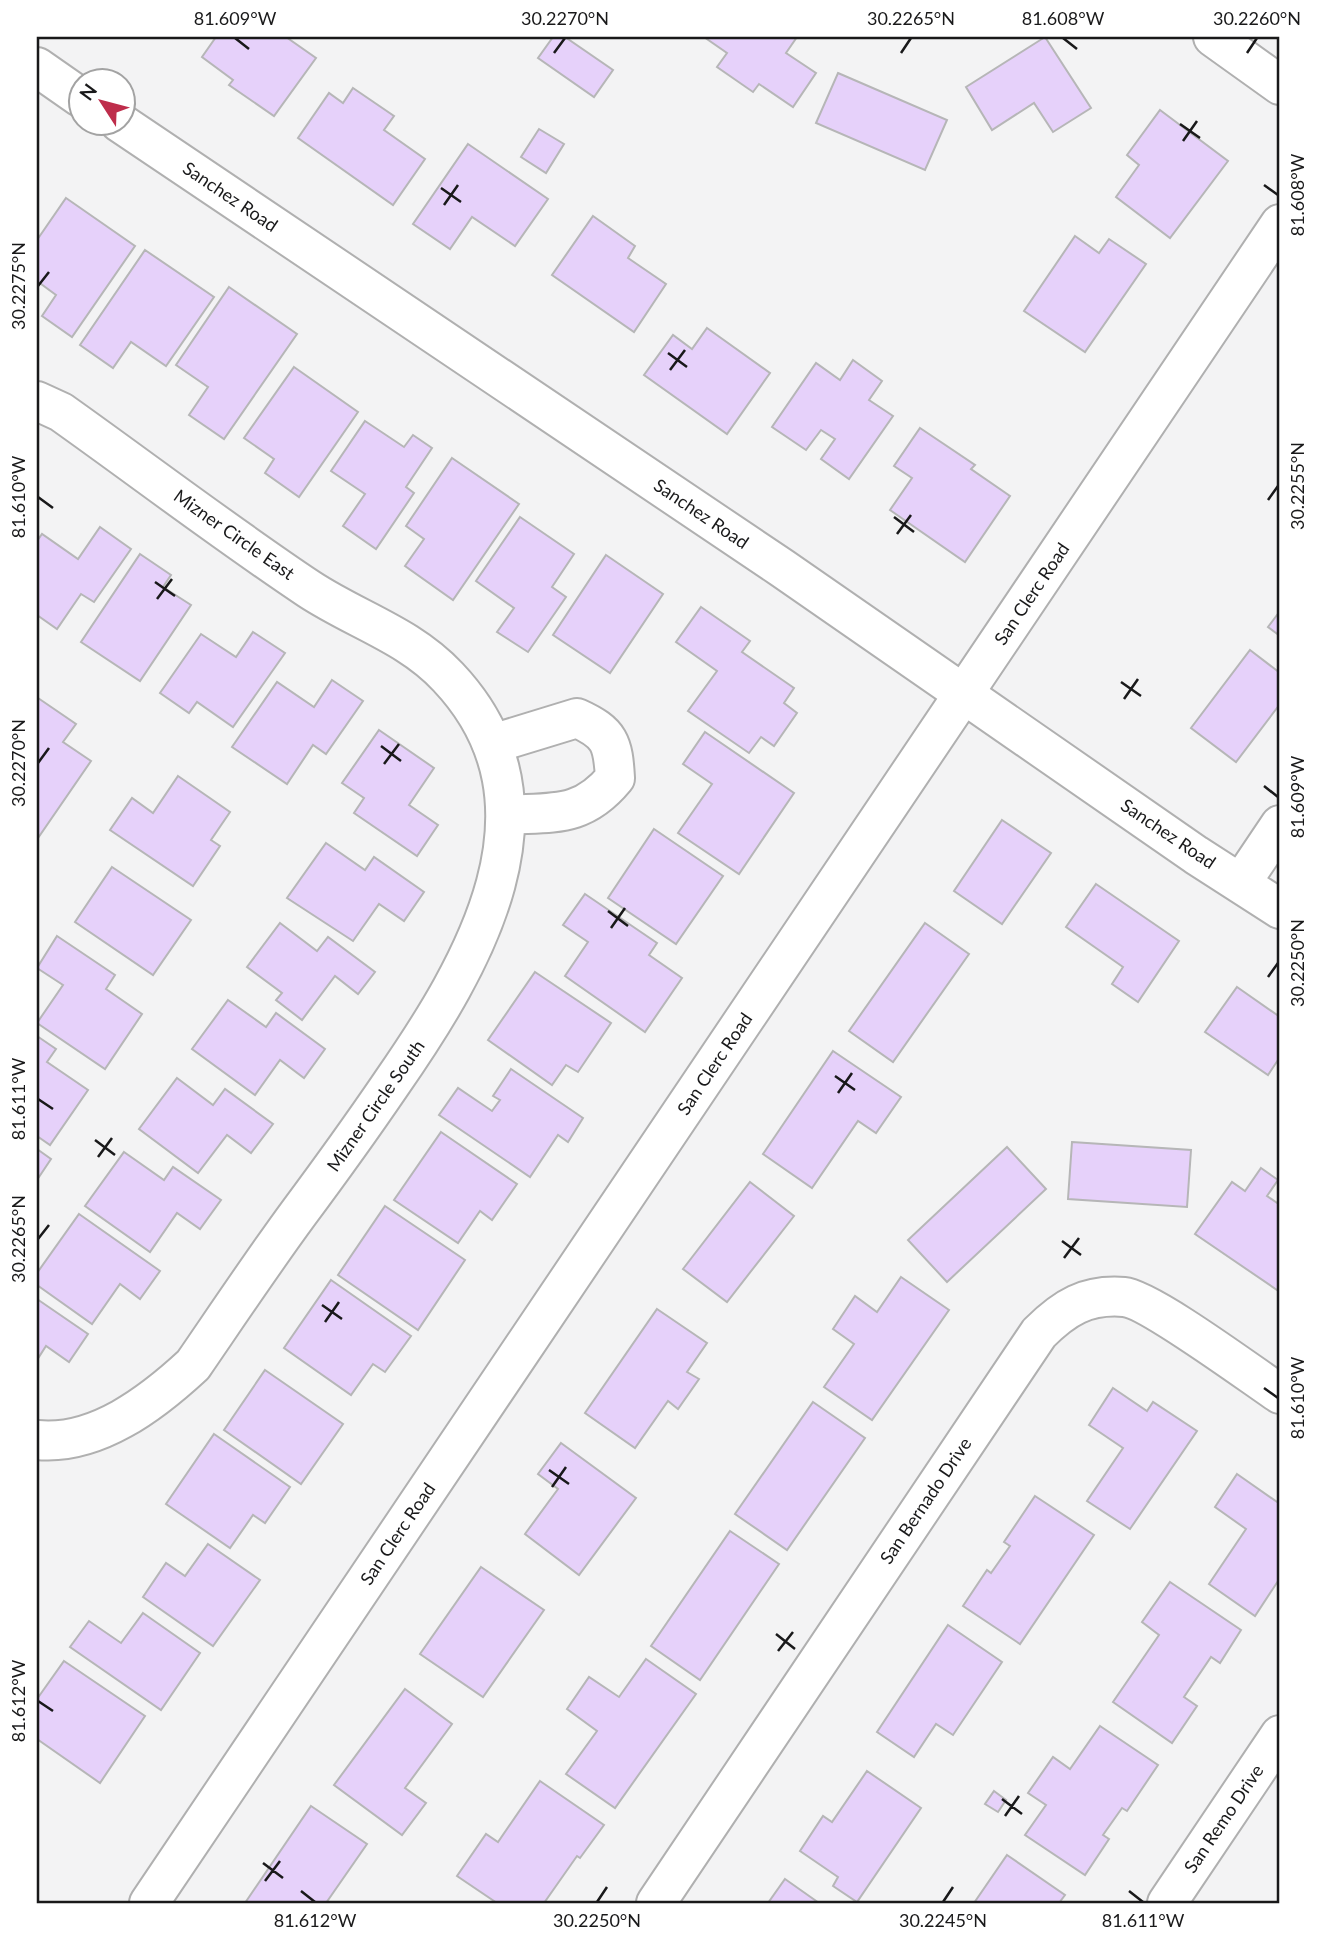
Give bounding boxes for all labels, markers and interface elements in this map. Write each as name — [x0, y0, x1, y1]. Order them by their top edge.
text: 81.609°W — [194, 7, 277, 29]
text: 30.2270°N — [521, 7, 609, 29]
text: 30.2265°N — [867, 7, 955, 29]
text: 81.608°W — [1022, 7, 1105, 29]
text: 30.2260°N — [1213, 7, 1301, 29]
north arrow — [66, 66, 136, 136]
text: N — [74, 79, 101, 104]
text: 81.608°W — [1286, 153, 1308, 236]
street label: Sanchez Road — [179, 156, 282, 236]
text: 30.2275°N — [7, 242, 29, 330]
text: 30.2255°N — [1286, 442, 1308, 530]
text: 81.610°W — [7, 455, 29, 538]
street label: Sanchez Road — [650, 473, 753, 553]
street label: Mizner Circle East — [170, 484, 300, 584]
street label: San Clerc Road — [989, 538, 1073, 649]
text: 30.2270°N — [7, 719, 29, 807]
text: 81.609°W — [1286, 755, 1308, 838]
street label: Sanchez Road — [1117, 793, 1220, 873]
text: 30.2250°N — [1286, 919, 1308, 1007]
street label: San Clerc Road — [672, 1008, 756, 1119]
street label: Mizner Circle South — [322, 1036, 429, 1175]
text: 81.611°W — [7, 1057, 29, 1140]
text: 30.2265°N — [7, 1195, 29, 1283]
text: 81.610°W — [1286, 1356, 1308, 1439]
street label: San Bernado Drive — [875, 1433, 976, 1568]
street label: San Clerc Road — [355, 1478, 439, 1589]
text: 81.612°W — [7, 1659, 29, 1742]
street label: San Remo Drive — [1179, 1760, 1268, 1877]
text: 81.612°W — [274, 1909, 357, 1931]
text: 30.2250°N — [553, 1909, 641, 1931]
text: 30.2245°N — [899, 1909, 987, 1931]
text: 81.611°W — [1102, 1909, 1185, 1931]

